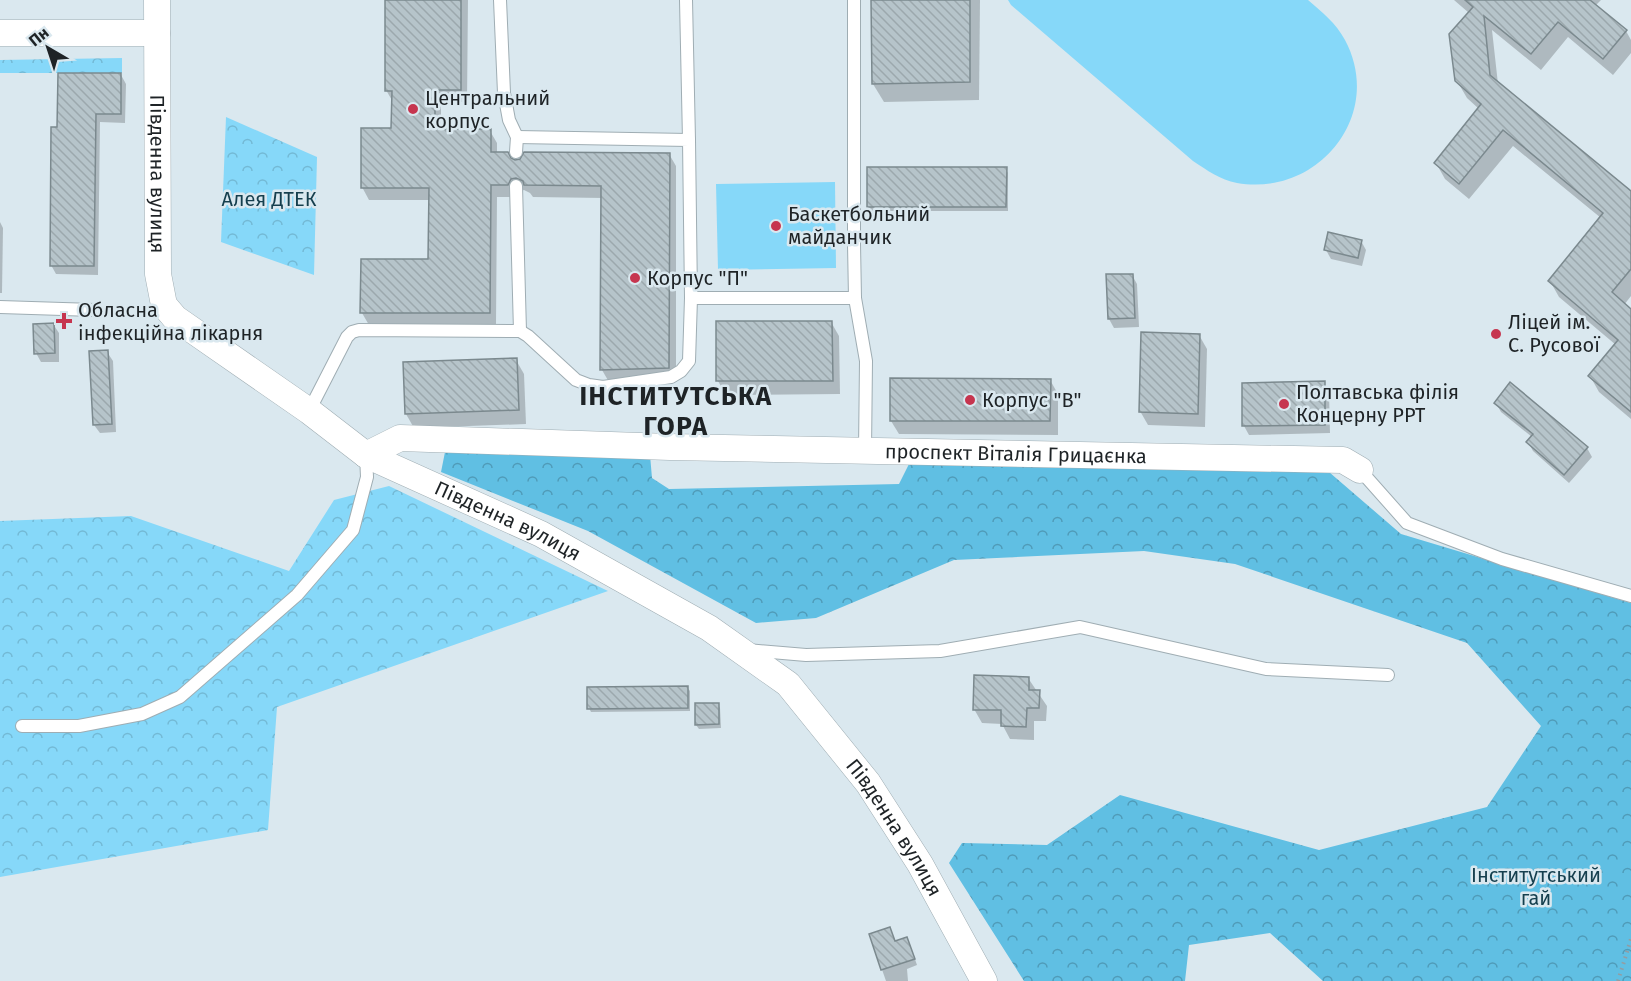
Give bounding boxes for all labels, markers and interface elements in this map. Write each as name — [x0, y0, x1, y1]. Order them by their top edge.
north arrow — [18, 18, 78, 78]
text: Пн — [25, 23, 53, 50]
place label: Центральний корпус — [425, 86, 550, 133]
street label: Південна вулиця — [145, 94, 170, 254]
marker: Центральний корпус — [406, 102, 420, 116]
park label: Алея ДТЕК — [222, 187, 317, 211]
place label: Баскетбольний майданчик — [788, 202, 930, 249]
marker: Баскетбольний майданчик — [769, 219, 783, 233]
place label: Корпус "П" — [647, 266, 748, 290]
marker: Корпус "П" — [628, 271, 642, 285]
place label: Обласна інфекційна лікарня — [78, 298, 263, 345]
place label: Ліцей ім. С. Русової — [1508, 310, 1601, 357]
marker: Обласна інфекційна лікарня — [55, 312, 73, 330]
marker: Ліцей ім. С. Русової — [1489, 327, 1503, 341]
place label: Полтавська філія Концерну РРТ — [1296, 380, 1459, 427]
district label: ІНСТИТУТСЬКА ГОРА — [579, 381, 773, 442]
place label: Корпус "В" — [982, 388, 1081, 412]
marker: Корпус "В" — [963, 393, 977, 407]
marker: Полтавська філія Концерну РРТ — [1277, 397, 1291, 411]
street label: проспект Віталія Грицаєнка — [885, 439, 1147, 468]
street label: Південна вулиця — [431, 476, 585, 566]
street label: Південна вулиця — [841, 754, 947, 900]
park label: Інститутський гай — [1471, 863, 1601, 910]

